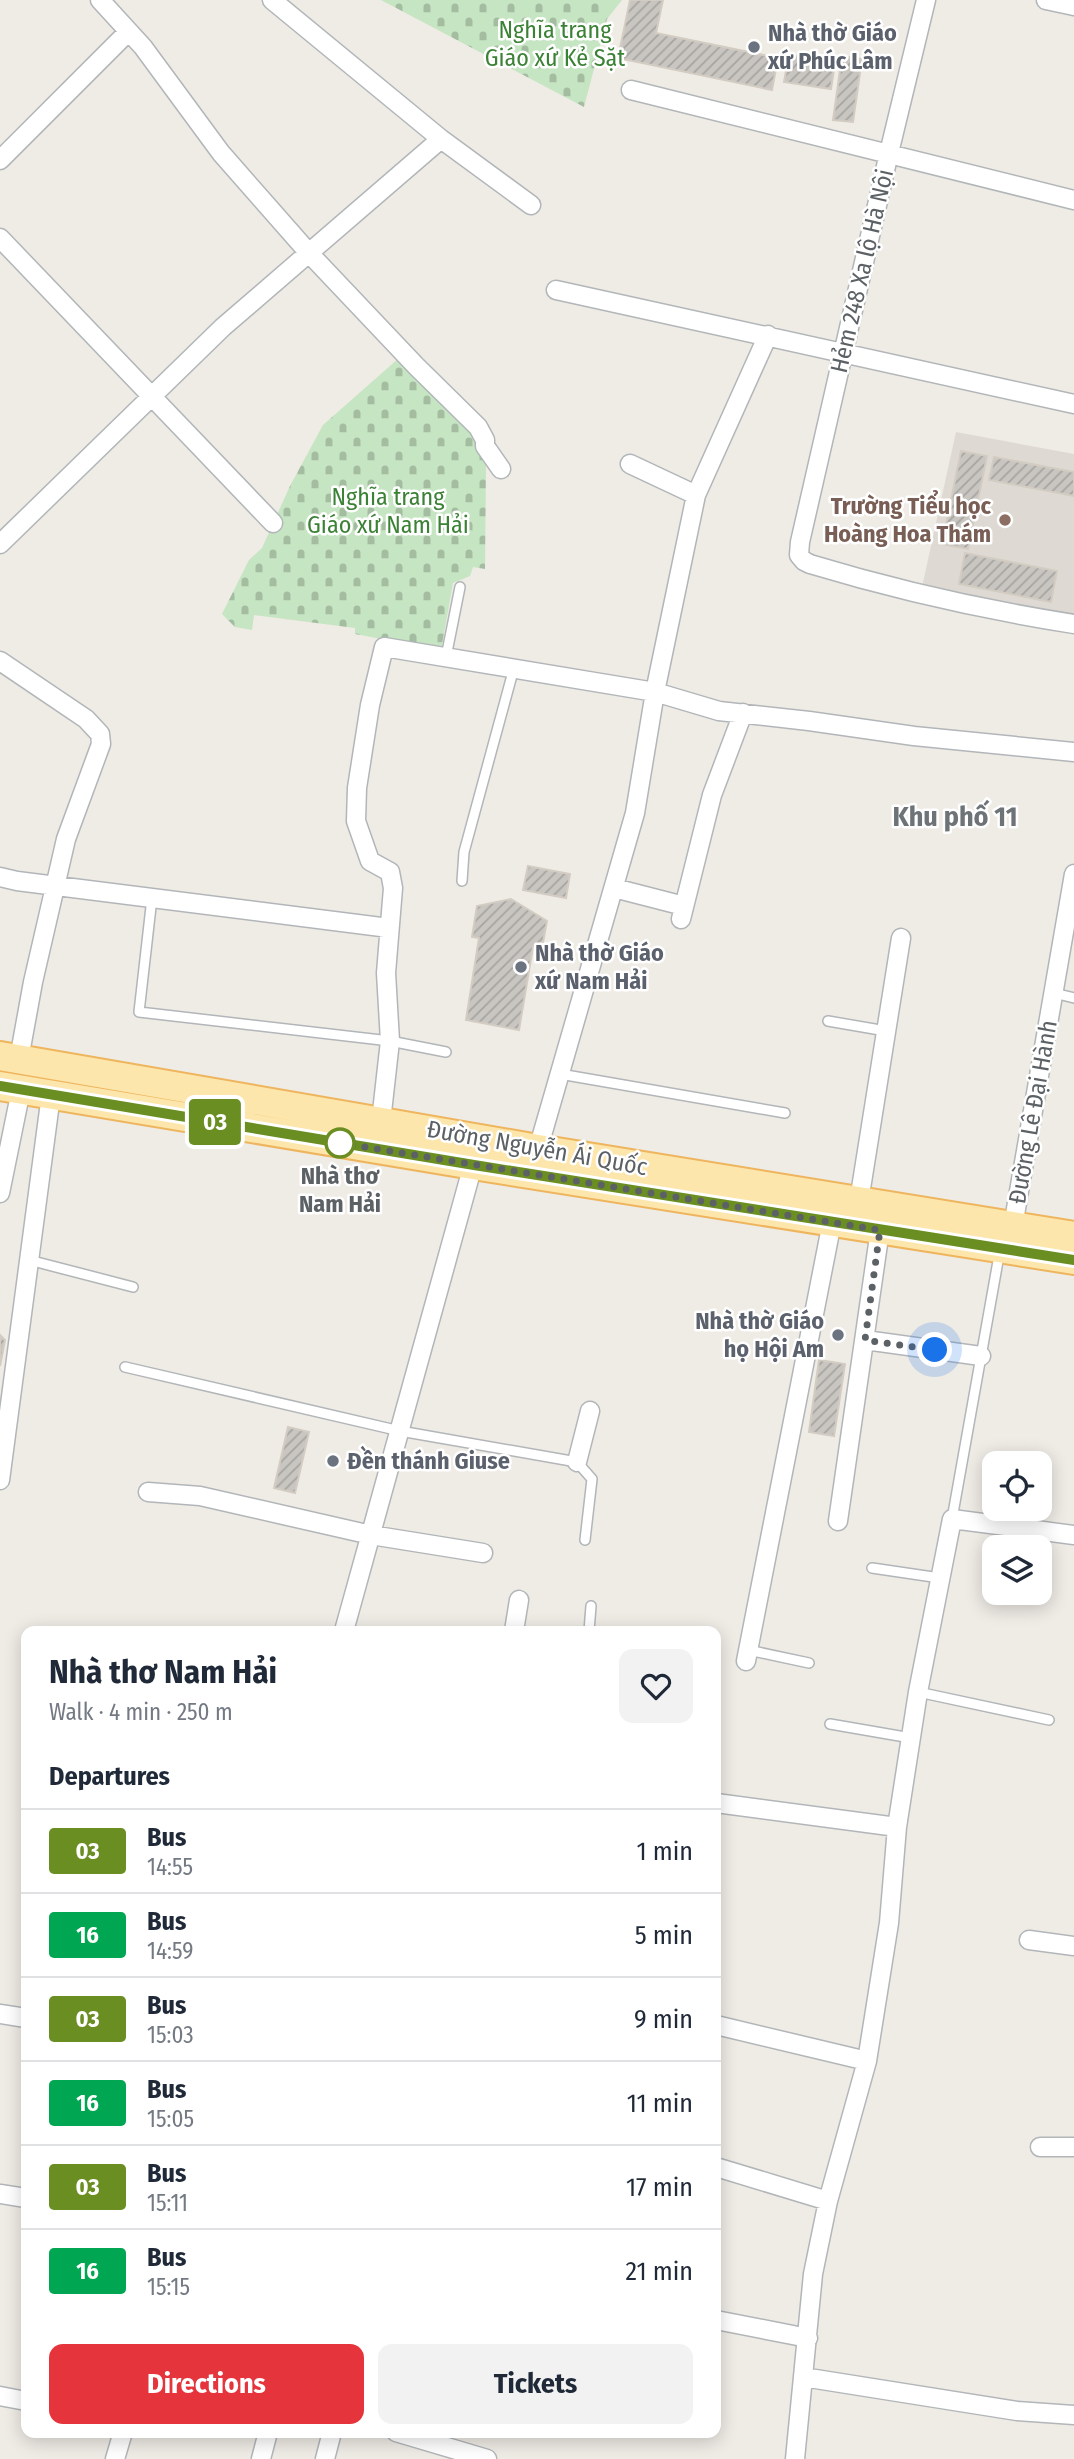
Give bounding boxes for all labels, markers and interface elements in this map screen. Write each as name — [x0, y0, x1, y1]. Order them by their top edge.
park label: Nghĩa trang Giáo xứ Kẻ Sặt — [485, 16, 625, 72]
place label: Nhà thờ Giáo xứ Phúc Lâm — [767, 19, 897, 75]
marker: Nhà thờ Giáo xứ Phúc Lâm — [746, 39, 762, 55]
street label: Hẻm 248 Xa lộ Hà Nội — [825, 166, 899, 376]
park label: Nghĩa trang Giáo xứ Nam Hải — [307, 483, 469, 539]
place label: Trường Tiểu học Hoàng Hoa Thám — [824, 490, 992, 548]
marker: Trường Tiểu học Hoàng Hoa Thám — [997, 512, 1013, 528]
district label: Khu phố 11 — [892, 799, 1018, 833]
place label: Nhà thờ Giáo xứ Nam Hải — [534, 939, 664, 995]
marker: Nhà thờ Giáo xứ Nam Hải — [513, 959, 529, 975]
street label: Đường Lê Đại Hành — [1003, 1018, 1063, 1206]
line badge: 03 — [184, 1099, 246, 1145]
text: 03 — [203, 1108, 227, 1136]
street label: Đường Nguyễn Ái Quốc — [425, 1114, 650, 1181]
marker: Nhà thơ Nam Hải — [325, 1128, 355, 1158]
place label: Nhà thơ Nam Hải — [299, 1162, 381, 1218]
place label: Nhà thờ Giáo họ Hội Am — [695, 1307, 824, 1363]
marker: Nhà thờ Giáo họ Hội Am — [830, 1327, 846, 1343]
your location — [917, 1332, 952, 1367]
place label: Đền thánh Giuse — [347, 1445, 510, 1475]
map controls — [982, 1451, 1052, 1605]
button: locate — [982, 1451, 1052, 1521]
marker: Đền thánh Giuse — [325, 1453, 341, 1469]
button: layers — [982, 1535, 1052, 1605]
button: heart — [619, 1649, 693, 1723]
text: Nhà thơ Nam Hải — [49, 1652, 277, 1692]
text: Walk · 4 min · 250 m — [49, 1698, 233, 1726]
text: Departures — [49, 1761, 170, 1792]
text: Bus — [147, 1822, 186, 1853]
text: 1 min — [637, 1836, 693, 1867]
text: 03 — [75, 1837, 100, 1865]
text: 14:55 — [147, 1853, 193, 1881]
text: Bus — [147, 1906, 186, 1937]
text: 5 min — [635, 1920, 693, 1951]
text: 16 — [76, 1921, 99, 1949]
text: 14:59 — [147, 1937, 193, 1965]
text: Bus — [147, 1990, 186, 2021]
text: 9 min — [634, 2004, 693, 2035]
text: 03 — [75, 2005, 100, 2033]
text: 15:03 — [147, 2021, 194, 2049]
text: Bus — [147, 2074, 186, 2105]
text: 11 min — [627, 2088, 693, 2119]
text: 16 — [76, 2089, 99, 2117]
text: 15:05 — [147, 2105, 194, 2133]
text: Bus — [147, 2158, 186, 2189]
text: 17 min — [626, 2172, 693, 2203]
text: 03 — [75, 2173, 100, 2201]
text: 15:11 — [147, 2189, 188, 2217]
text: Bus — [147, 2242, 186, 2273]
text: 21 min — [626, 2256, 693, 2287]
text: 16 — [76, 2257, 99, 2285]
text: 15:15 — [147, 2273, 190, 2301]
button: Directions — [49, 2344, 364, 2424]
button: Tickets — [378, 2344, 693, 2424]

